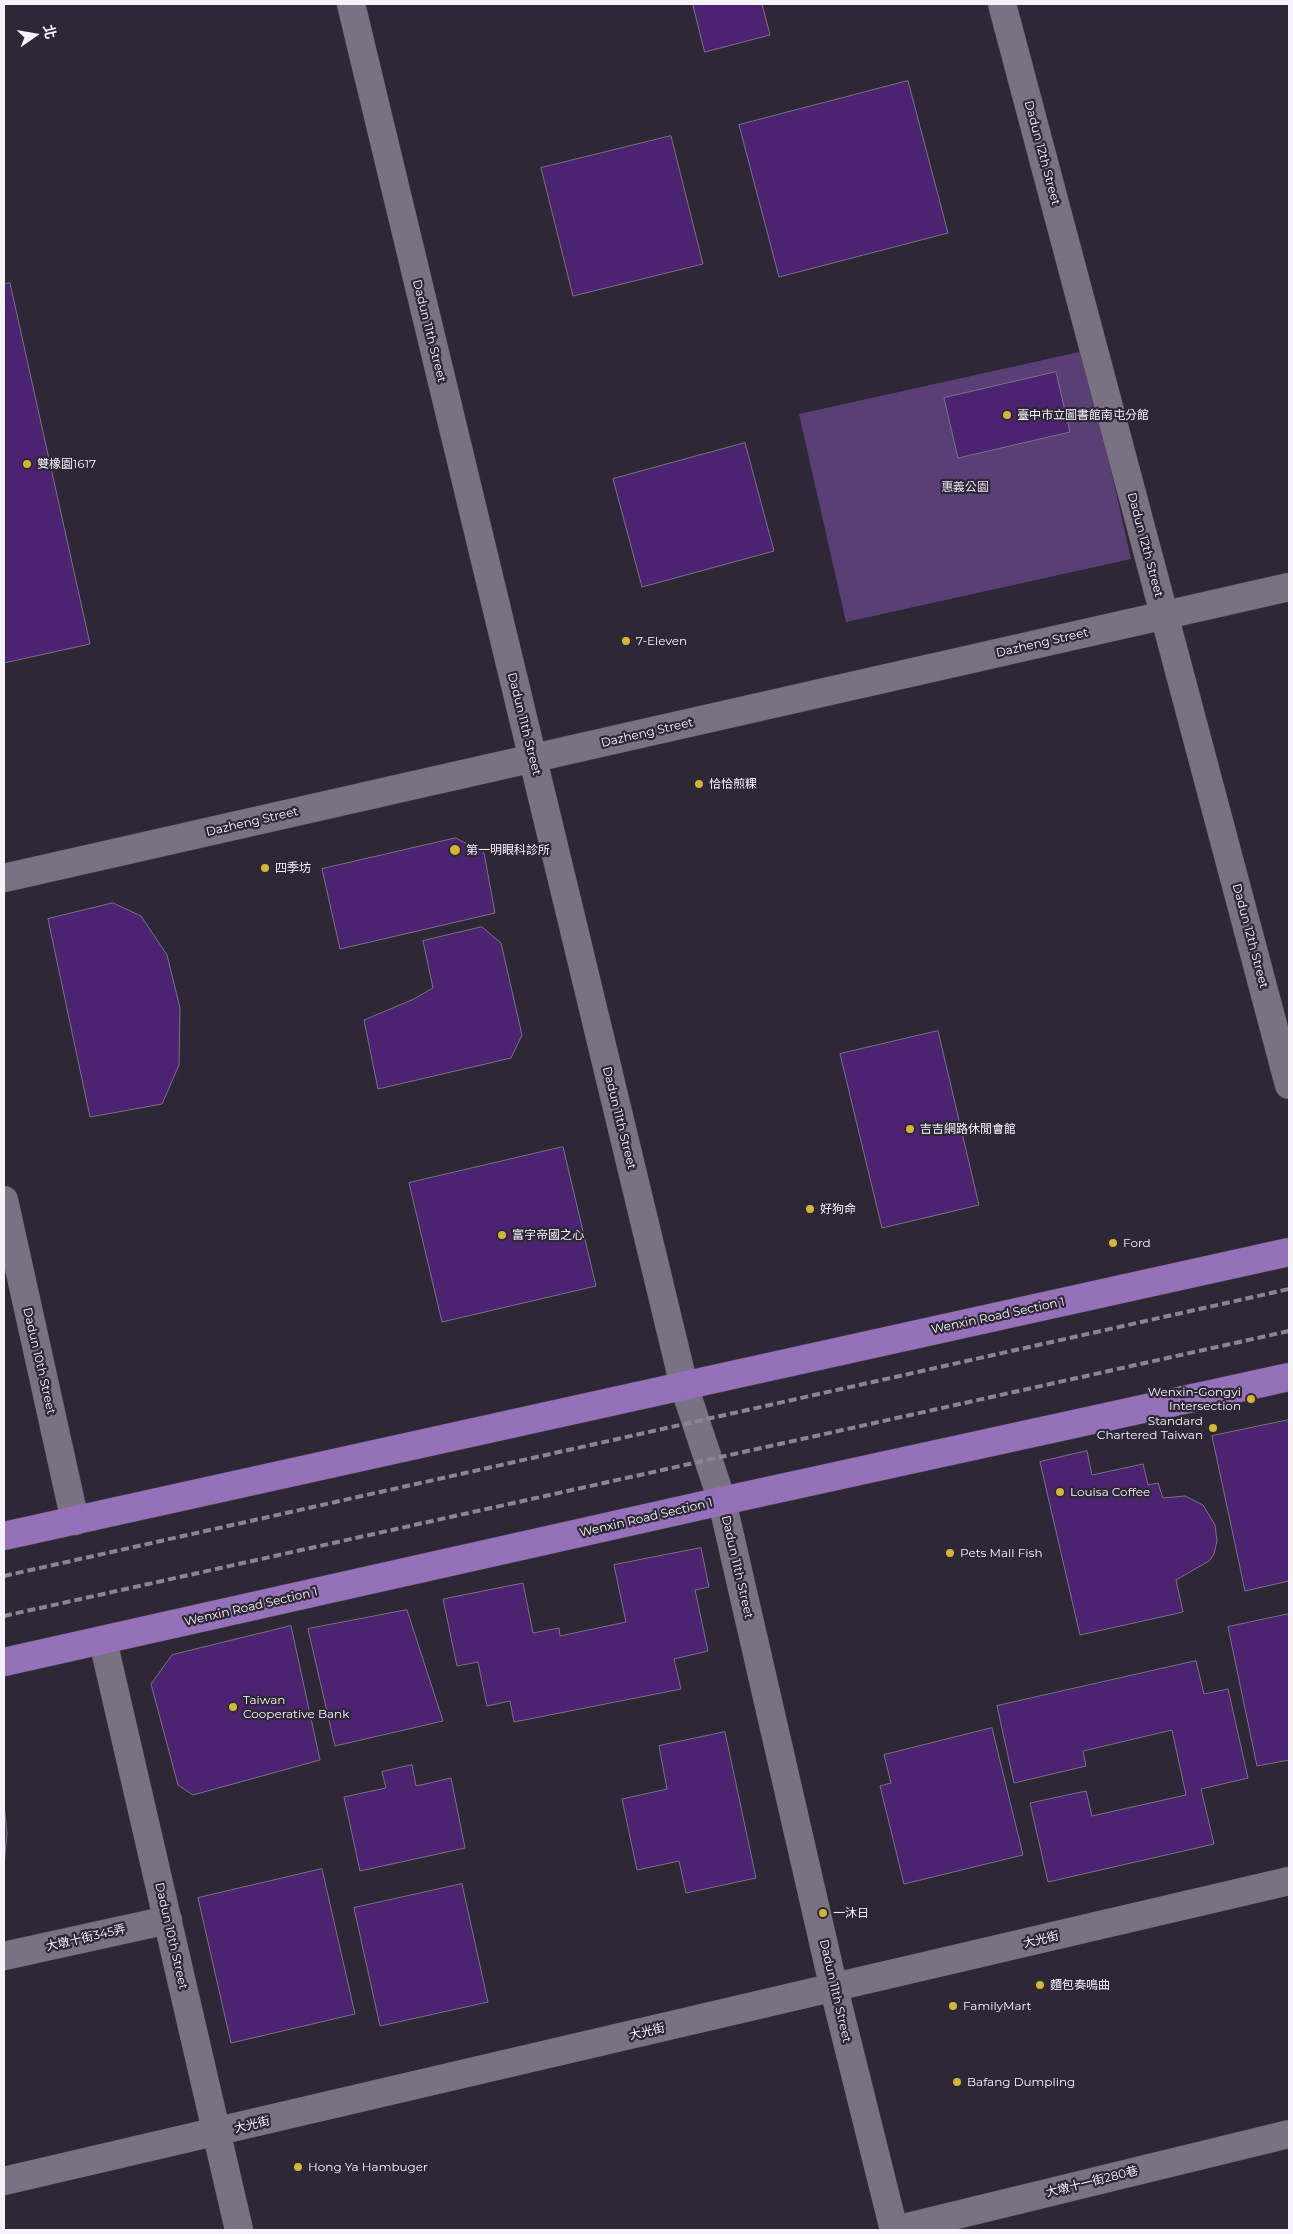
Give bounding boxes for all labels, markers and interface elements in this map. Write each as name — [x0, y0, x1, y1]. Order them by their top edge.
north arrow — [10, 10, 60, 60]
text: 北 — [39, 23, 60, 40]
street label: Dadun 12th Street — [1021, 99, 1063, 207]
street label: Dadun 11th Street — [409, 278, 449, 384]
place label: 臺中市立圖書館南屯分館 — [1017, 408, 1149, 422]
marker: 臺中市立圖書館南屯分館 — [1001, 409, 1013, 421]
place label: 雙橡園1617 — [37, 457, 96, 471]
marker: 雙橡園1617 — [21, 458, 33, 470]
park label: 惠義公園 — [941, 480, 989, 494]
street label: Dadun 12th Street — [1124, 491, 1166, 599]
street label: Dazheng Street — [994, 625, 1090, 661]
place label: 7-Eleven — [636, 634, 687, 648]
marker: 7-Eleven — [620, 635, 632, 647]
street label: Dadun 11th Street — [504, 671, 544, 777]
street label: Dazheng Street — [599, 715, 695, 751]
place label: 恰恰煎粿 — [709, 777, 757, 791]
marker: 恰恰煎粿 — [693, 778, 705, 790]
street label: Dazheng Street — [204, 804, 300, 840]
marker: 第一明眼科診所 — [448, 843, 462, 857]
place label: 第一明眼科診所 — [466, 843, 550, 857]
place label: 四季坊 — [275, 861, 311, 875]
marker: 四季坊 — [259, 862, 271, 874]
street label: Dadun 12th Street — [1229, 882, 1271, 990]
street label: Dadun 11th Street — [599, 1065, 639, 1171]
place label: 吉吉網路休閒會館 — [920, 1122, 1016, 1136]
marker: 吉吉網路休閒會館 — [904, 1123, 916, 1135]
place label: 好狗命 — [820, 1202, 856, 1216]
marker: 好狗命 — [804, 1203, 816, 1215]
place label: 富宇帝國之心 — [512, 1228, 584, 1242]
marker: 富宇帝國之心 — [496, 1229, 508, 1241]
place label: Ford — [1123, 1236, 1151, 1250]
marker: Ford — [1107, 1237, 1119, 1249]
street label: Wenxin Road Section 1 — [930, 1295, 1066, 1337]
street label: Dadun 10th Street — [20, 1306, 58, 1416]
place label: Wenxin-Gongyi Intersection — [1148, 1385, 1241, 1413]
marker: Wenxin-Gongyi Intersection — [1245, 1393, 1257, 1405]
place label: Standard Chartered Taiwan — [1097, 1414, 1203, 1442]
marker: Standard Chartered Taiwan — [1207, 1422, 1219, 1434]
place label: Louisa Coffee — [1070, 1485, 1150, 1499]
marker: Louisa Coffee — [1054, 1486, 1066, 1498]
street label: Wenxin Road Section 1 — [578, 1496, 714, 1540]
street label: Dadun 11th Street — [718, 1514, 756, 1620]
place label: Pets Mall Fish — [960, 1546, 1043, 1560]
marker: Pets Mall Fish — [944, 1547, 956, 1559]
street label: Wenxin Road Section 1 — [183, 1585, 319, 1629]
place label: Taiwan Cooperative Bank — [243, 1693, 349, 1721]
marker: Taiwan Cooperative Bank — [227, 1701, 239, 1713]
street label: Dadun 10th Street — [152, 1881, 190, 1991]
place label: 一沐日 — [833, 1906, 869, 1920]
marker: 一沐日 — [817, 1907, 829, 1919]
street label: 大墩十街345弄 — [45, 1922, 127, 1954]
street label: 大光街 — [1022, 1929, 1060, 1951]
street label: Dadun 11th Street — [816, 1938, 854, 2044]
place label: 麵包奏鳴曲 — [1050, 1978, 1110, 1992]
marker: 麵包奏鳴曲 — [1034, 1979, 1046, 1991]
place label: FamilyMart — [963, 1999, 1031, 2013]
marker: FamilyMart — [947, 2000, 959, 2012]
street label: 大光街 — [628, 2021, 666, 2043]
place label: Bafang Dumpling — [967, 2075, 1075, 2089]
marker: Bafang Dumpling — [951, 2076, 963, 2088]
street label: 大光街 — [233, 2114, 271, 2136]
place label: Hong Ya Hambuger — [308, 2160, 428, 2174]
marker: Hong Ya Hambuger — [292, 2161, 304, 2173]
street label: 大墩十一街280巷 — [1044, 2164, 1140, 2200]

